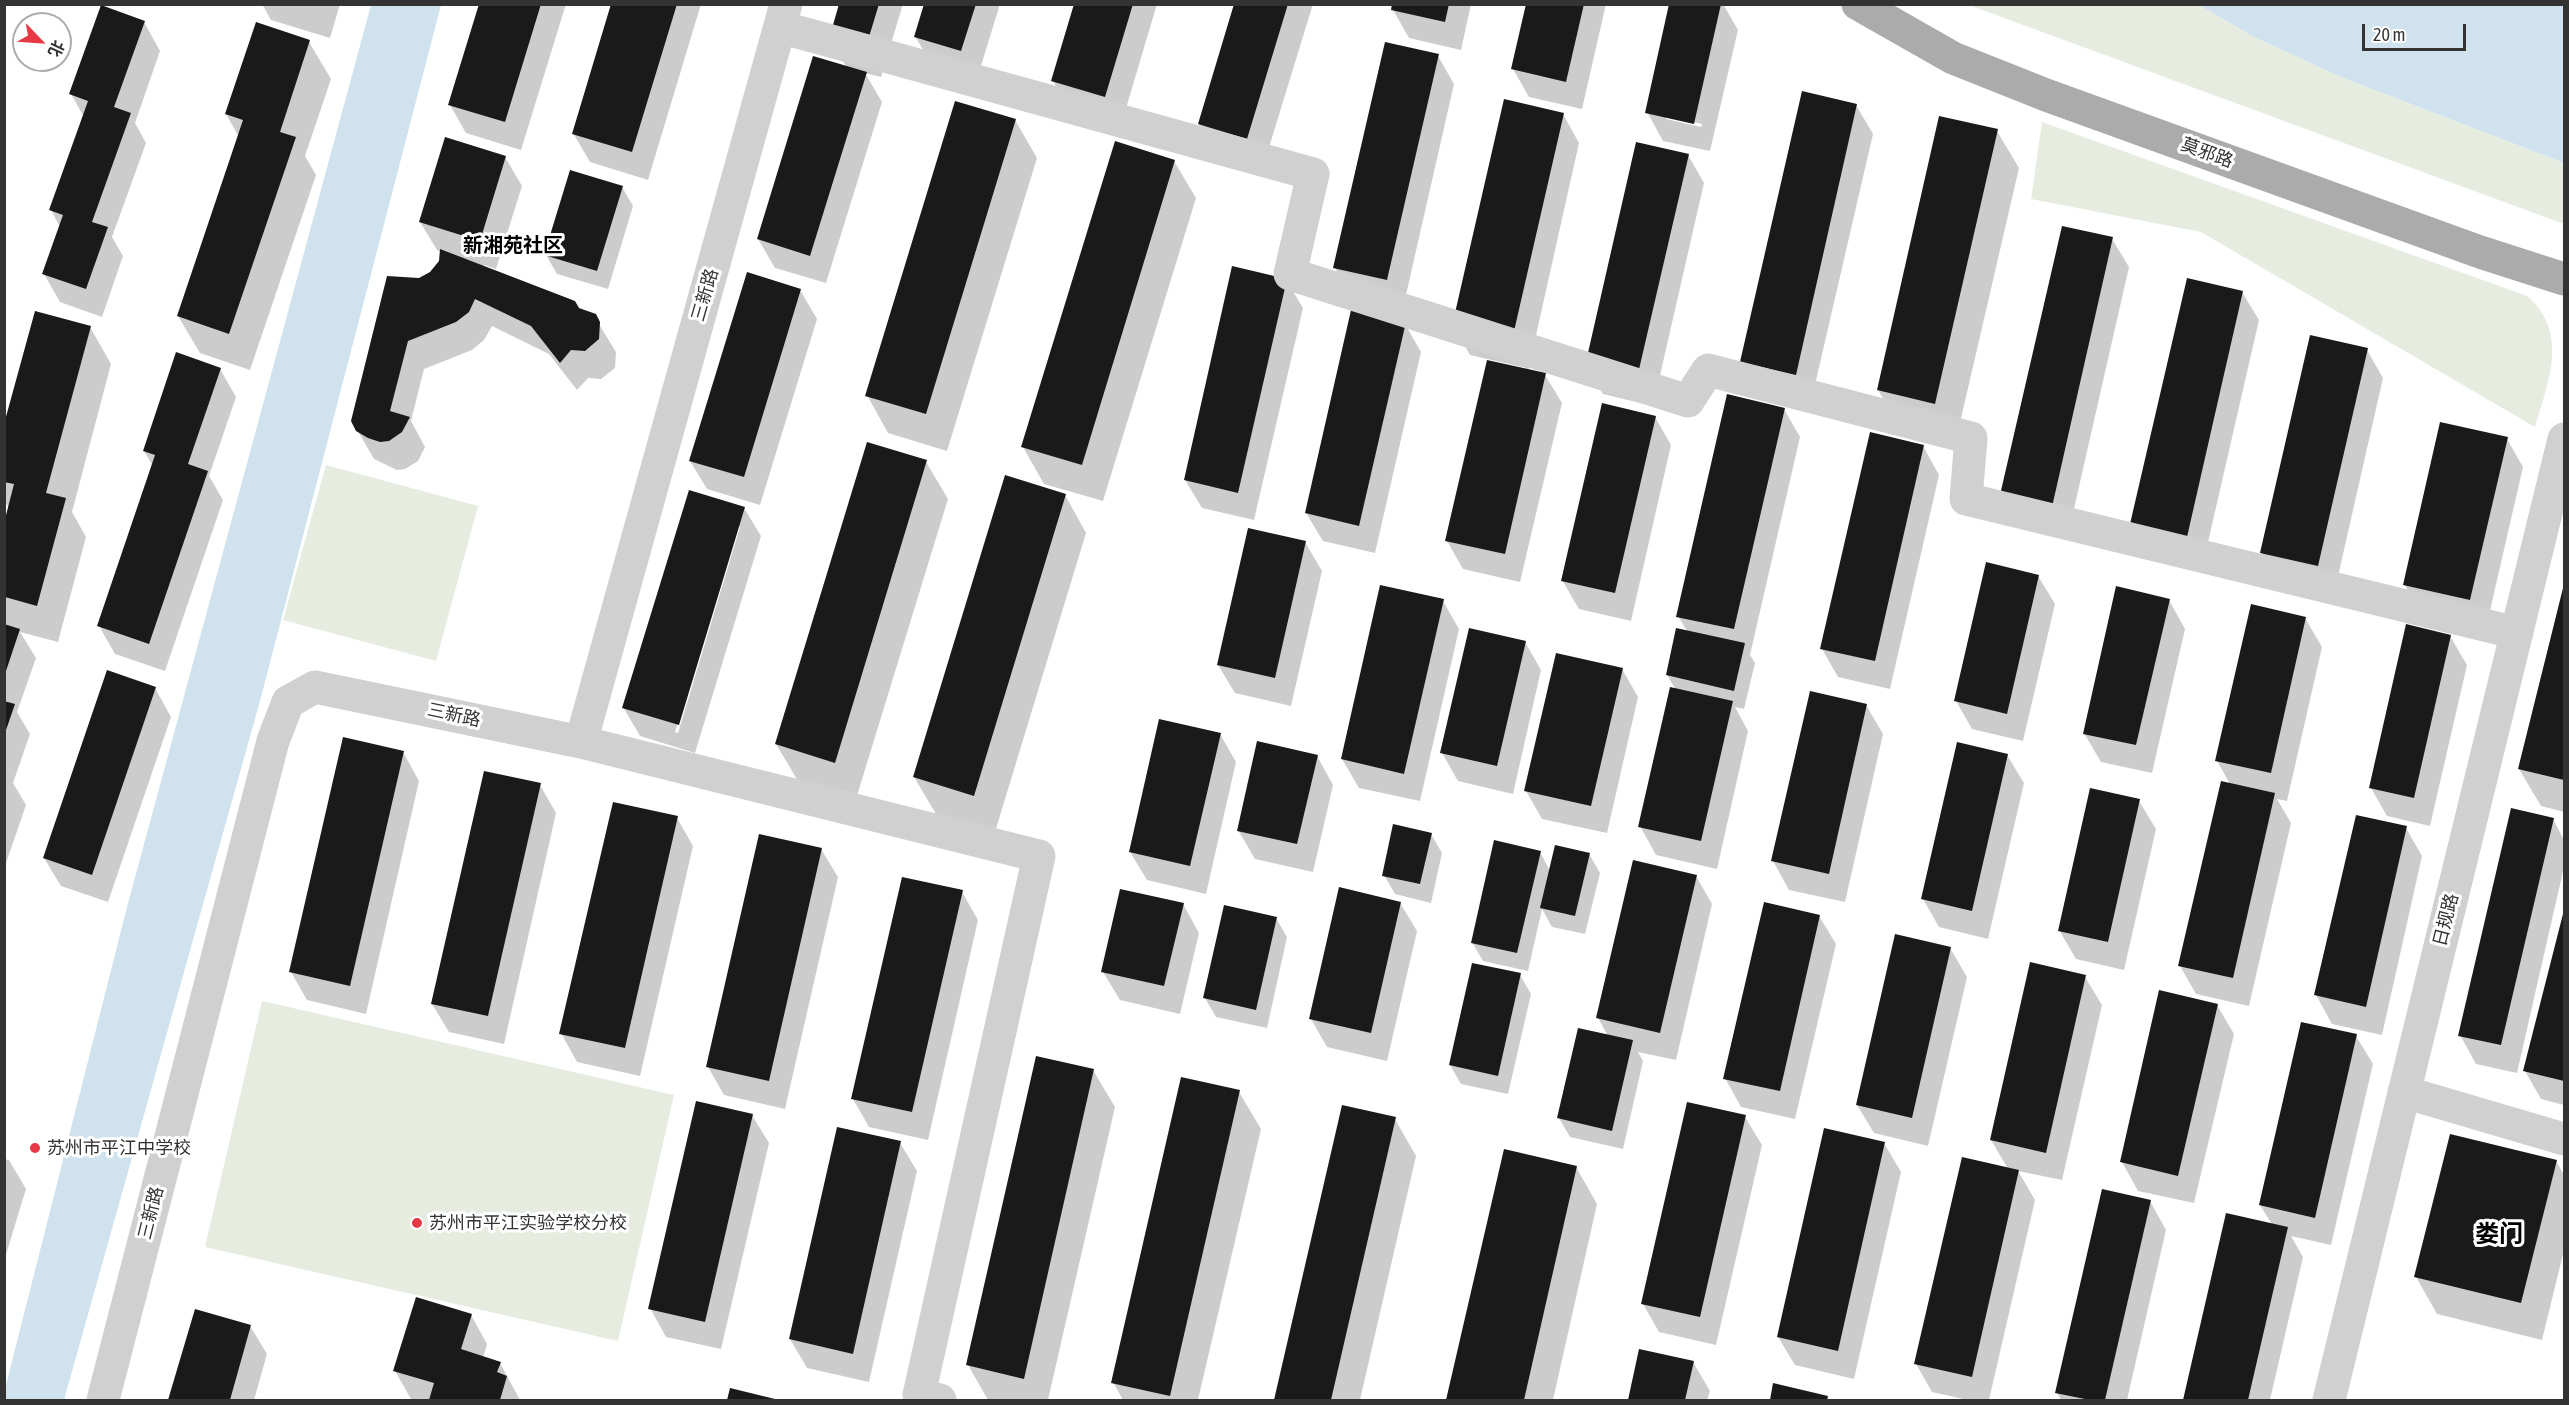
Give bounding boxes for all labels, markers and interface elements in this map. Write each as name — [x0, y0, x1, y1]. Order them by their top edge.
north arrow — [12, 12, 72, 72]
scale bar — [2365, 12, 2468, 50]
text: 20 m — [2373, 24, 2405, 45]
text: 北 — [45, 38, 68, 60]
street label: 莫邪路 — [2178, 134, 2236, 172]
district label: 新湘苑社区 — [463, 234, 563, 258]
street label: 三新路 — [687, 266, 723, 324]
street label: 三新路 — [425, 699, 483, 731]
street label: 日规路 — [2429, 891, 2463, 949]
place label: 苏州市平江中学校 — [47, 1137, 191, 1159]
marker: 苏州市平江中学校 — [28, 1141, 42, 1155]
street label: 三新路 — [134, 1184, 168, 1242]
place label: 苏州市平江实验学校分校 — [429, 1212, 627, 1234]
marker: 苏州市平江实验学校分校 — [410, 1216, 424, 1230]
district label: 娄门 — [2475, 1220, 2523, 1248]

